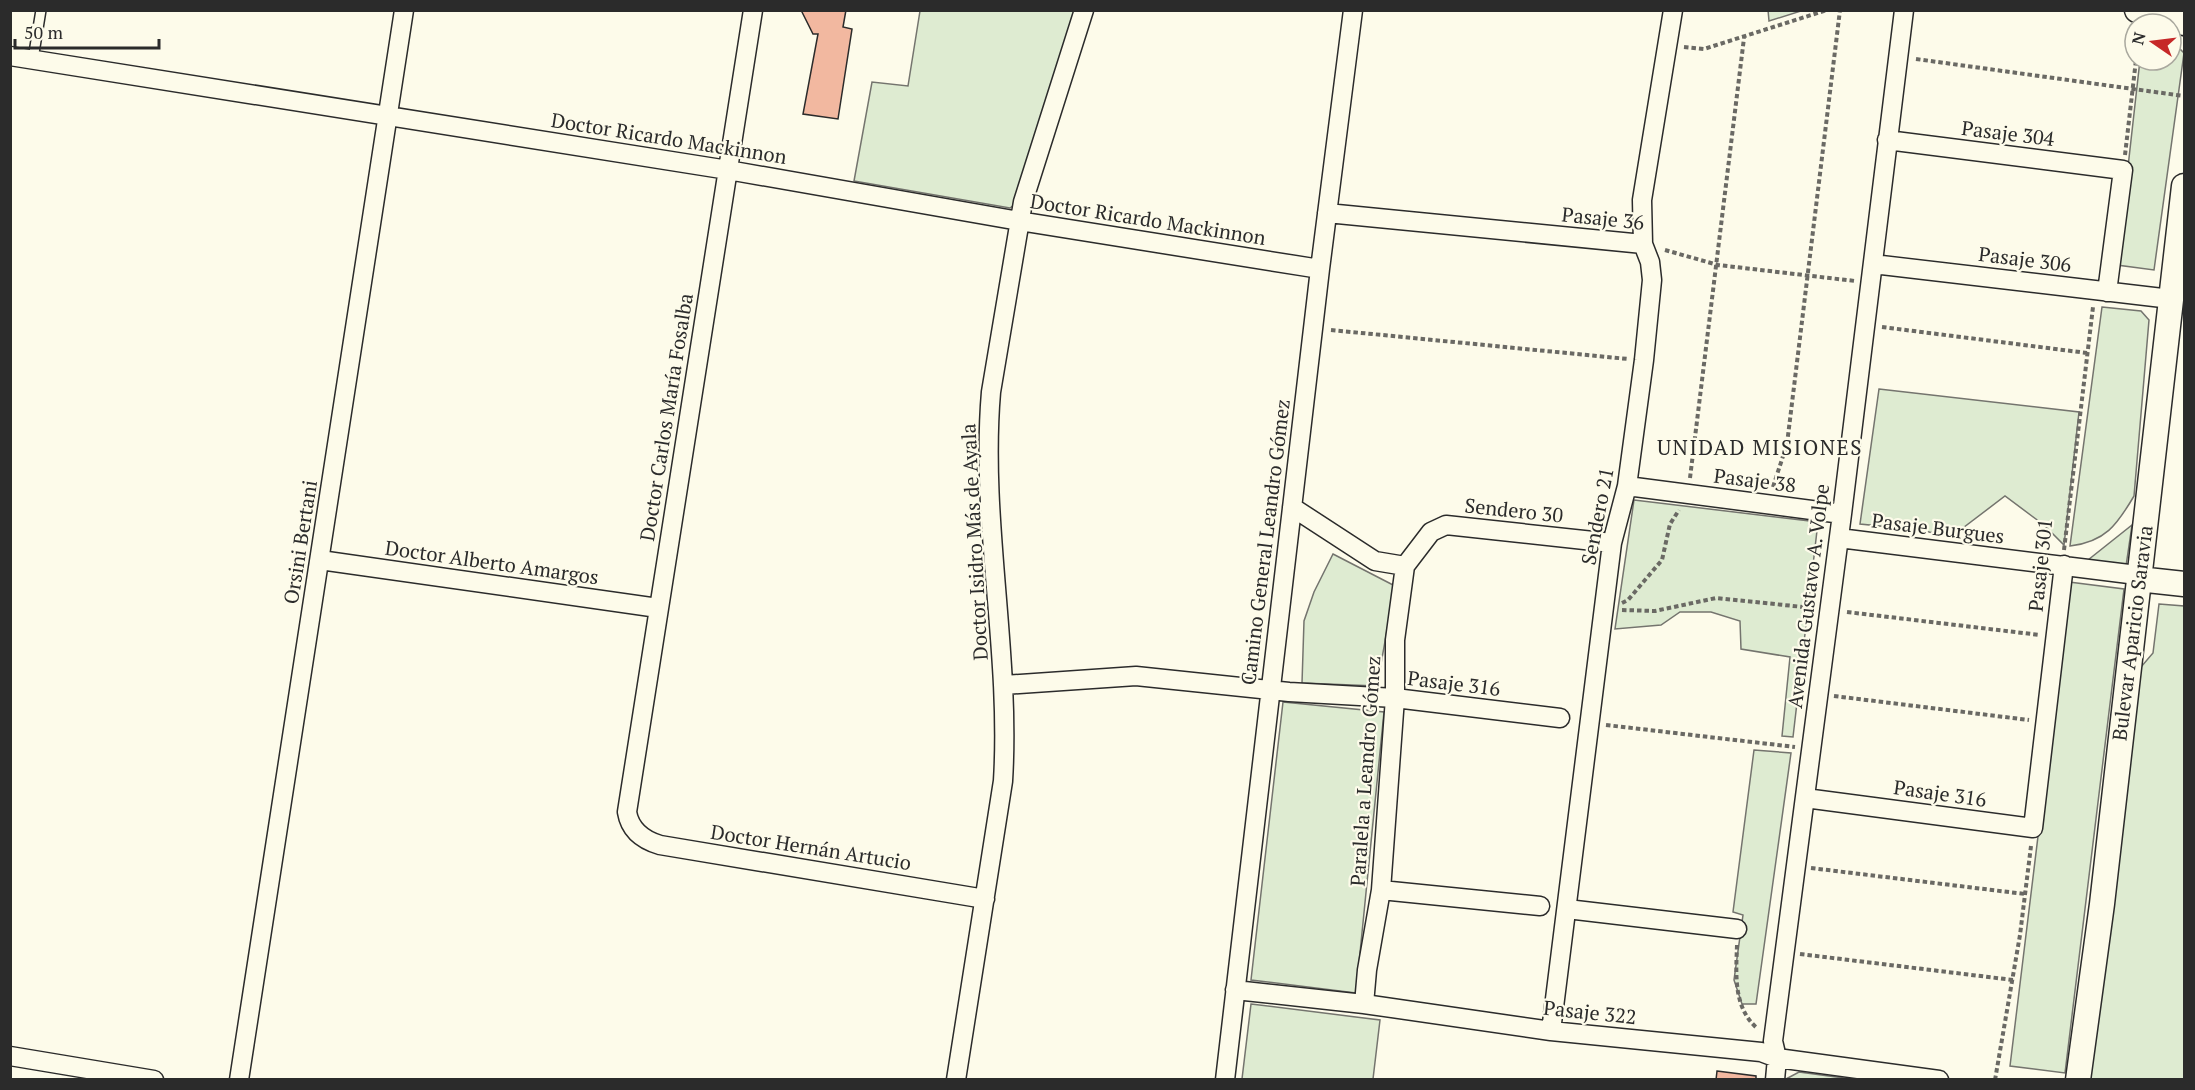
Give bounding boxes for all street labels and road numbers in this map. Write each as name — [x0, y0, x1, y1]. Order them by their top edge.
street label: Doctor Ricardo Mackinnon — [549, 106, 789, 170]
street label: Pasaje 304 — [1960, 114, 2056, 152]
street label: Doctor Ricardo Mackinnon — [1028, 187, 1268, 251]
street label: Pasaje 36 — [1560, 200, 1646, 236]
street label: Pasaje 306 — [1977, 240, 2073, 278]
street label: Doctor Carlos María Fosalba — [633, 291, 699, 543]
street label: Camino General Leandro Gómez — [1234, 397, 1296, 687]
street label: Doctor Isidro Más de Ayala — [954, 423, 994, 661]
street label: Pasaje 38 — [1712, 462, 1798, 498]
street label: Sendero 21 — [1574, 465, 1620, 567]
street label: Orsini Bertani — [277, 478, 323, 606]
street label: Avenida Gustavo A. Volpe — [1781, 482, 1835, 710]
street label: Sendero 30 — [1463, 491, 1565, 529]
street label: Pasaje Burgues — [1870, 506, 2006, 550]
street label: Pasaje 301 — [2022, 517, 2058, 613]
street label: Bulevar Aparicio Saravia — [2105, 524, 2159, 742]
street label: Doctor Alberto Amargos — [383, 534, 601, 590]
street label: Paralela a Leandro Gómez — [1343, 655, 1387, 887]
street label: Pasaje 316 — [1406, 664, 1502, 702]
street label: Pasaje 316 — [1892, 773, 1988, 813]
street label: Doctor Hernán Artucio — [709, 818, 913, 876]
street label: Pasaje 322 — [1542, 994, 1638, 1030]

